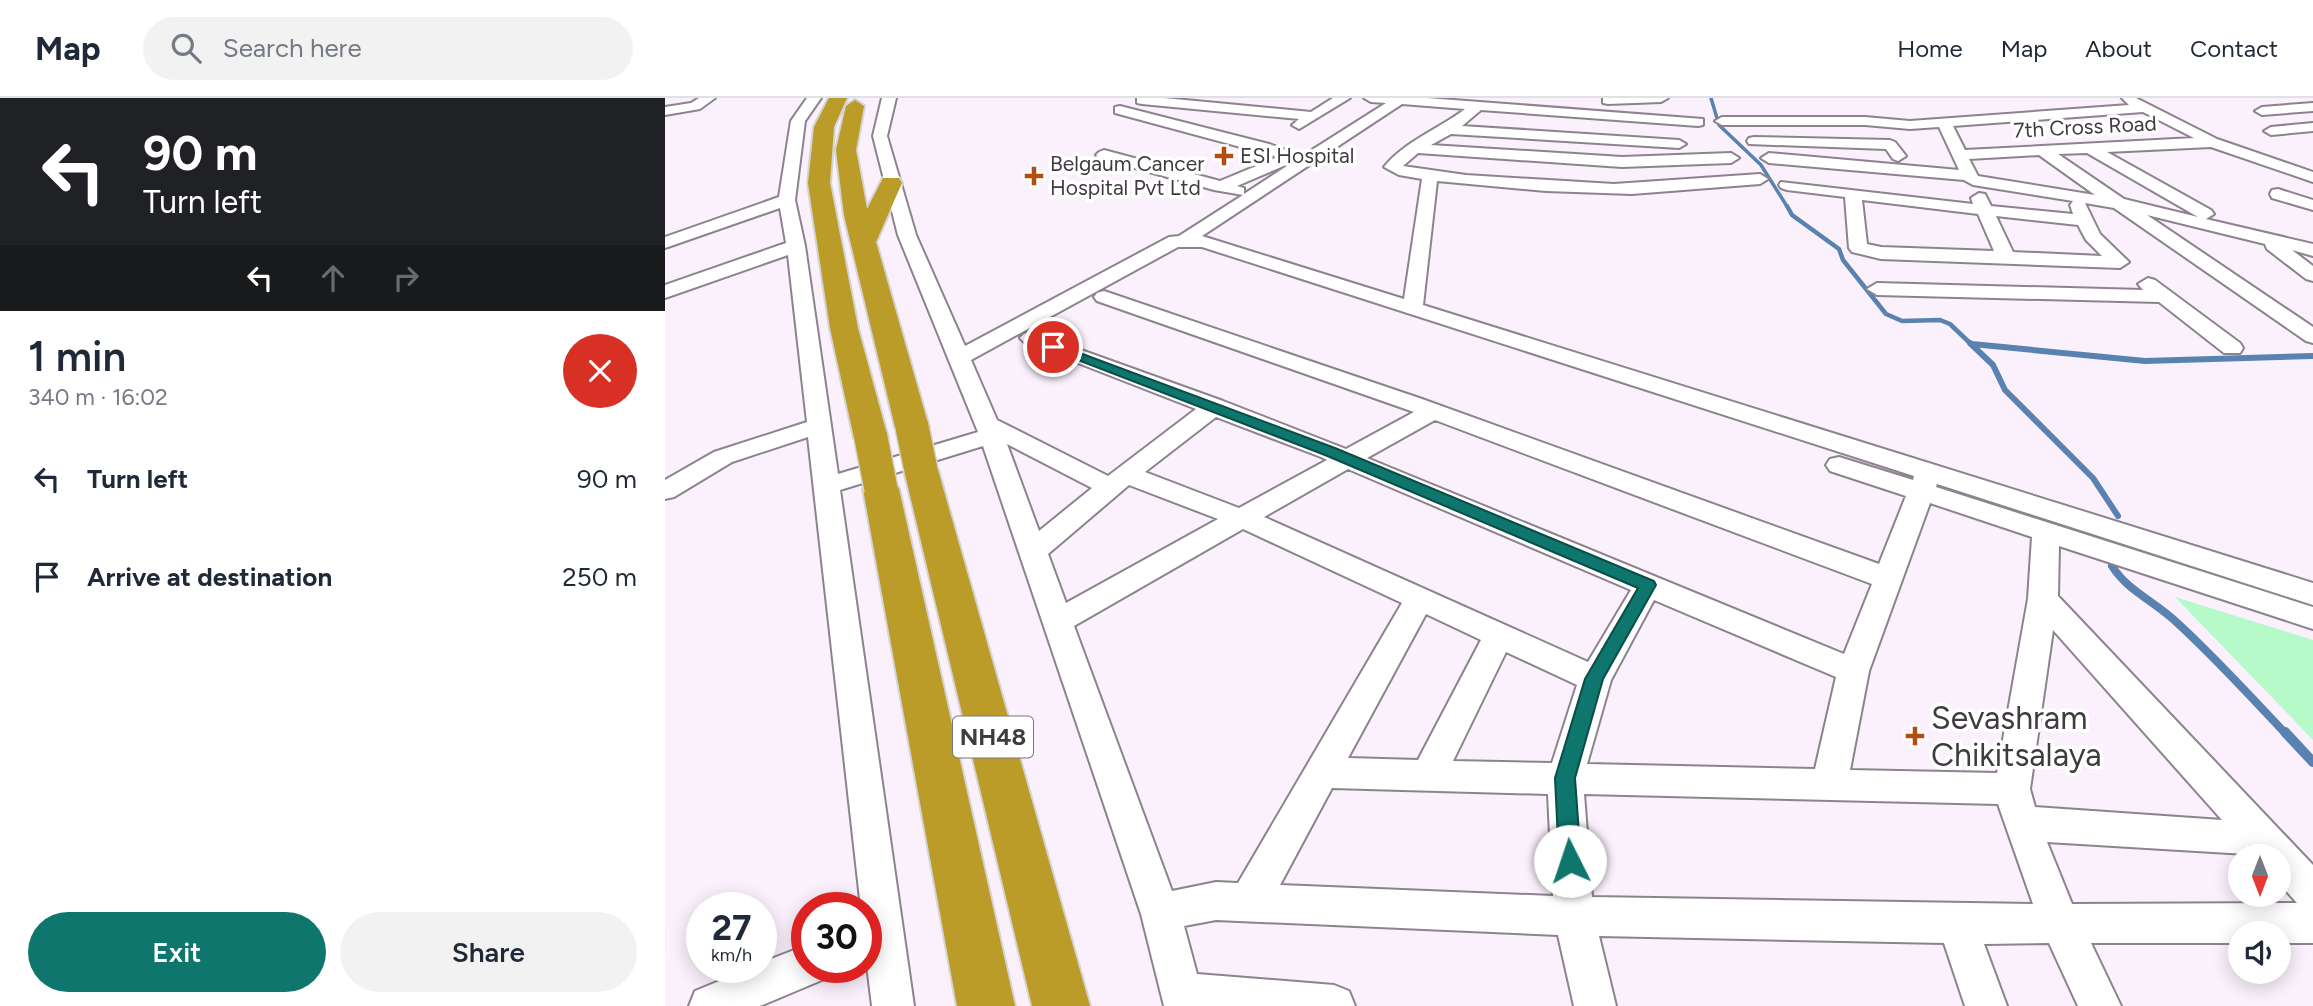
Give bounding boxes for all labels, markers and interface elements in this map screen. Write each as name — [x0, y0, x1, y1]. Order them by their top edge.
search box — [143, 17, 633, 80]
text: Map — [35, 29, 101, 68]
icon: search — [167, 29, 205, 67]
text: Search here — [223, 32, 362, 64]
text: Home — [1897, 34, 1963, 63]
text: Map — [2001, 34, 2047, 63]
text: About — [2085, 34, 2152, 63]
text: Contact — [2190, 34, 2278, 63]
street label: 7th Cross Road — [2013, 110, 2157, 143]
text: 90 m — [143, 123, 258, 182]
icon: left — [28, 126, 119, 217]
place label: ESI Hospital — [1240, 143, 1354, 168]
marker: ESI Hospital — [1214, 146, 1234, 166]
place label: Belgaum Cancer Hospital Pvt Ltd — [1050, 151, 1204, 200]
marker: Belgaum Cancer Hospital Pvt Ltd — [1024, 166, 1044, 186]
text: Turn left — [143, 183, 262, 221]
icon: left — [241, 259, 279, 297]
icon: ahead — [314, 259, 352, 297]
icon: right — [387, 259, 425, 297]
pin — [1023, 317, 1083, 377]
icon: arrive — [1034, 328, 1072, 366]
text: 1 min — [28, 331, 126, 382]
button: close — [563, 334, 637, 408]
text: 340 m · 16:02 — [28, 383, 168, 411]
icon: left — [28, 460, 66, 498]
text: Turn left — [87, 463, 188, 495]
text: 90 m — [577, 463, 637, 495]
icon: arrive — [28, 558, 66, 596]
text: Arrive at destination — [87, 561, 332, 593]
text: 250 m — [562, 561, 637, 593]
place label: Sevashram Chikitsalaya — [1931, 699, 2102, 774]
road number: NH48 — [953, 716, 1033, 758]
marker: Sevashram Chikitsalaya — [1905, 726, 1925, 746]
position arrow — [1533, 824, 1607, 898]
north arrow — [2228, 844, 2291, 906]
map controls — [2228, 844, 2291, 984]
speed limit sign: 30 — [791, 892, 882, 983]
text: 27 — [712, 907, 751, 949]
button: Exit — [28, 912, 326, 992]
button: Share — [340, 912, 637, 992]
button: sound — [2228, 921, 2291, 984]
text: km/h — [711, 944, 752, 966]

